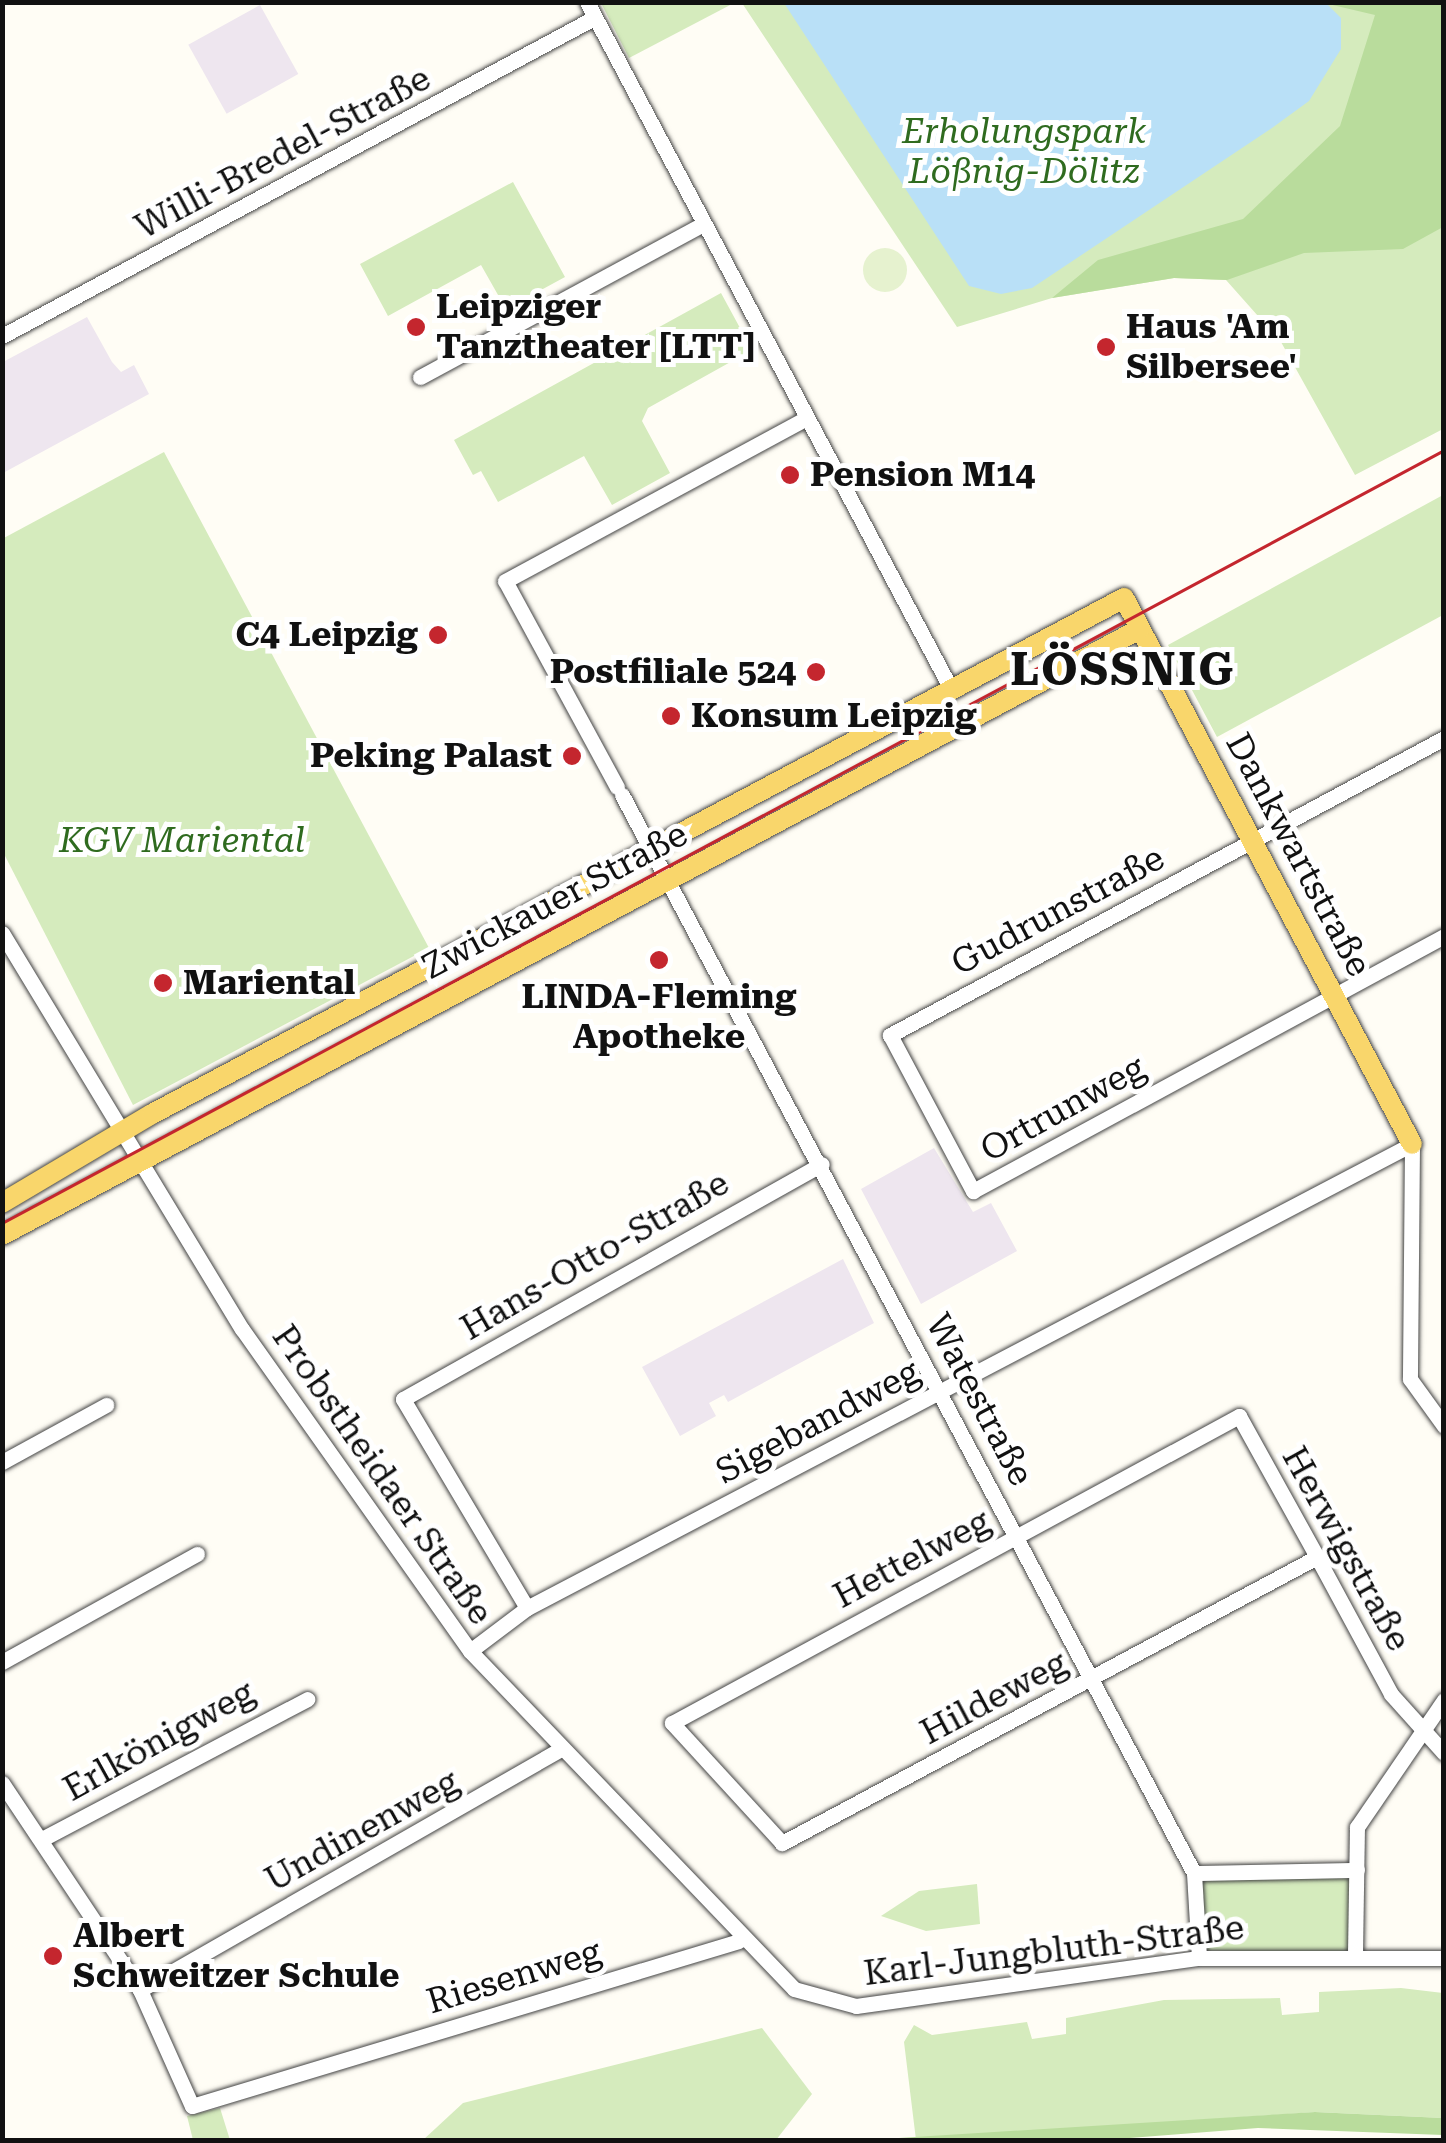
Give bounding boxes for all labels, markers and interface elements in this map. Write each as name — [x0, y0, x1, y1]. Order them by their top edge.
street label: Willi-Bredel-Straße — [128, 57, 438, 249]
park label: Erholungspark Lößnig-Dölitz — [902, 111, 1146, 193]
place label: Leipziger Tanztheater [LTT] — [436, 286, 755, 368]
place label: Haus 'Am Silbersee' — [1126, 306, 1297, 388]
marker: Leipziger Tanztheater [LTT] — [405, 316, 427, 338]
marker: Haus 'Am Silbersee' — [1095, 336, 1117, 358]
place label: Pension M14 — [810, 454, 1035, 496]
marker: Pension M14 — [779, 464, 801, 486]
place label: C4 Leipzig — [235, 614, 418, 656]
marker: C4 Leipzig — [427, 624, 449, 646]
district label: LÖSSNIG — [1010, 643, 1236, 697]
place label: Postfiliale 524 — [550, 651, 796, 693]
marker: Postfiliale 524 — [805, 661, 827, 683]
place label: Konsum Leipzig — [691, 695, 977, 737]
marker: Konsum Leipzig — [660, 705, 682, 727]
street label: Dankwartstraße — [1216, 726, 1380, 984]
place label: Peking Palast — [310, 735, 552, 777]
marker: Peking Palast — [561, 745, 583, 767]
street label: Zwickauer Straße — [415, 813, 695, 989]
park label: KGV Mariental — [59, 820, 305, 862]
street label: Gudrunstraße — [944, 837, 1172, 985]
marker: LINDA-Fleming Apotheke — [648, 949, 670, 971]
place label: Mariental — [183, 962, 355, 1004]
marker: Mariental — [152, 972, 174, 994]
place label: LINDA-Fleming Apotheke — [522, 976, 796, 1058]
street label: Ortrunweg — [974, 1047, 1152, 1171]
street label: Hans-Otto-Straße — [454, 1162, 736, 1350]
street label: Watestraße — [916, 1307, 1042, 1493]
street label: Probstheidaer Straße — [263, 1317, 501, 1633]
street label: Sigebandweg — [709, 1351, 927, 1493]
street label: Herwigstraße — [1273, 1440, 1419, 1658]
street label: Hettelweg — [827, 1500, 997, 1618]
street label: Hildeweg — [914, 1642, 1074, 1754]
street label: Erlkönigweg — [56, 1671, 262, 1811]
street label: Undinenweg — [258, 1761, 466, 1901]
street label: Karl-Jungbluth-Straße — [861, 1907, 1247, 1995]
place label: Albert Schweitzer Schule — [73, 1915, 400, 1997]
street label: Riesenweg — [422, 1931, 606, 2023]
marker: Albert Schweitzer Schule — [42, 1945, 64, 1967]

